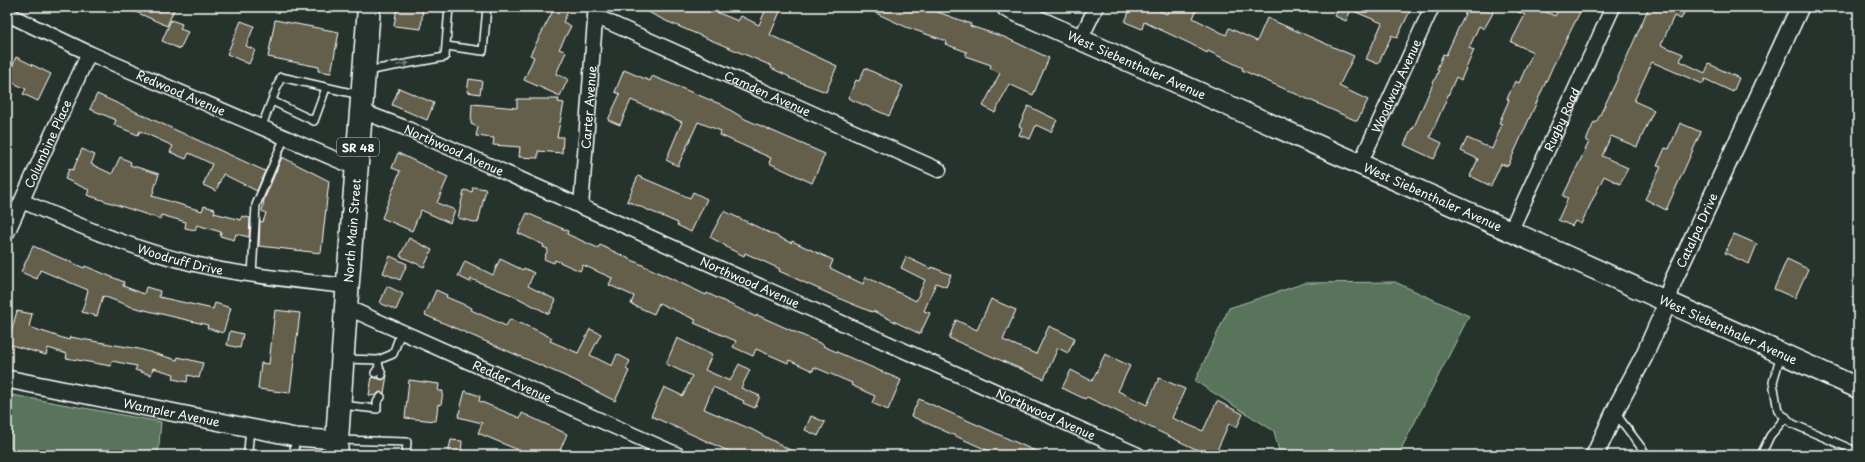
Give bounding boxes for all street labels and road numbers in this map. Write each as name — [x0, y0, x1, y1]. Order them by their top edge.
street label: West Siebenthaler Avenue — [1065, 26, 1209, 104]
street label: Woodway Avenue — [1367, 36, 1425, 136]
street label: Redwood Avenue — [134, 65, 229, 120]
street label: Carter Avenue — [576, 65, 601, 149]
street label: Camden Avenue — [721, 66, 814, 121]
street label: Rugby Road — [1539, 84, 1584, 154]
street label: Columbine Place — [20, 97, 76, 191]
street label: Northwood Avenue — [401, 120, 507, 180]
road number: SR 48 — [337, 138, 379, 156]
street label: West Siebenthaler Avenue — [1361, 158, 1505, 235]
street label: North Main Street — [339, 178, 365, 283]
street label: Catalpa Drive — [1671, 189, 1722, 271]
street label: Woodruff Drive — [135, 239, 225, 279]
street label: Northwood Avenue — [697, 252, 803, 312]
street label: West Siebenthaler Avenue — [1656, 290, 1801, 369]
street label: Redder Avenue — [470, 356, 555, 407]
street label: Northwood Avenue — [993, 384, 1099, 444]
street label: Wampler Avenue — [122, 394, 222, 431]

